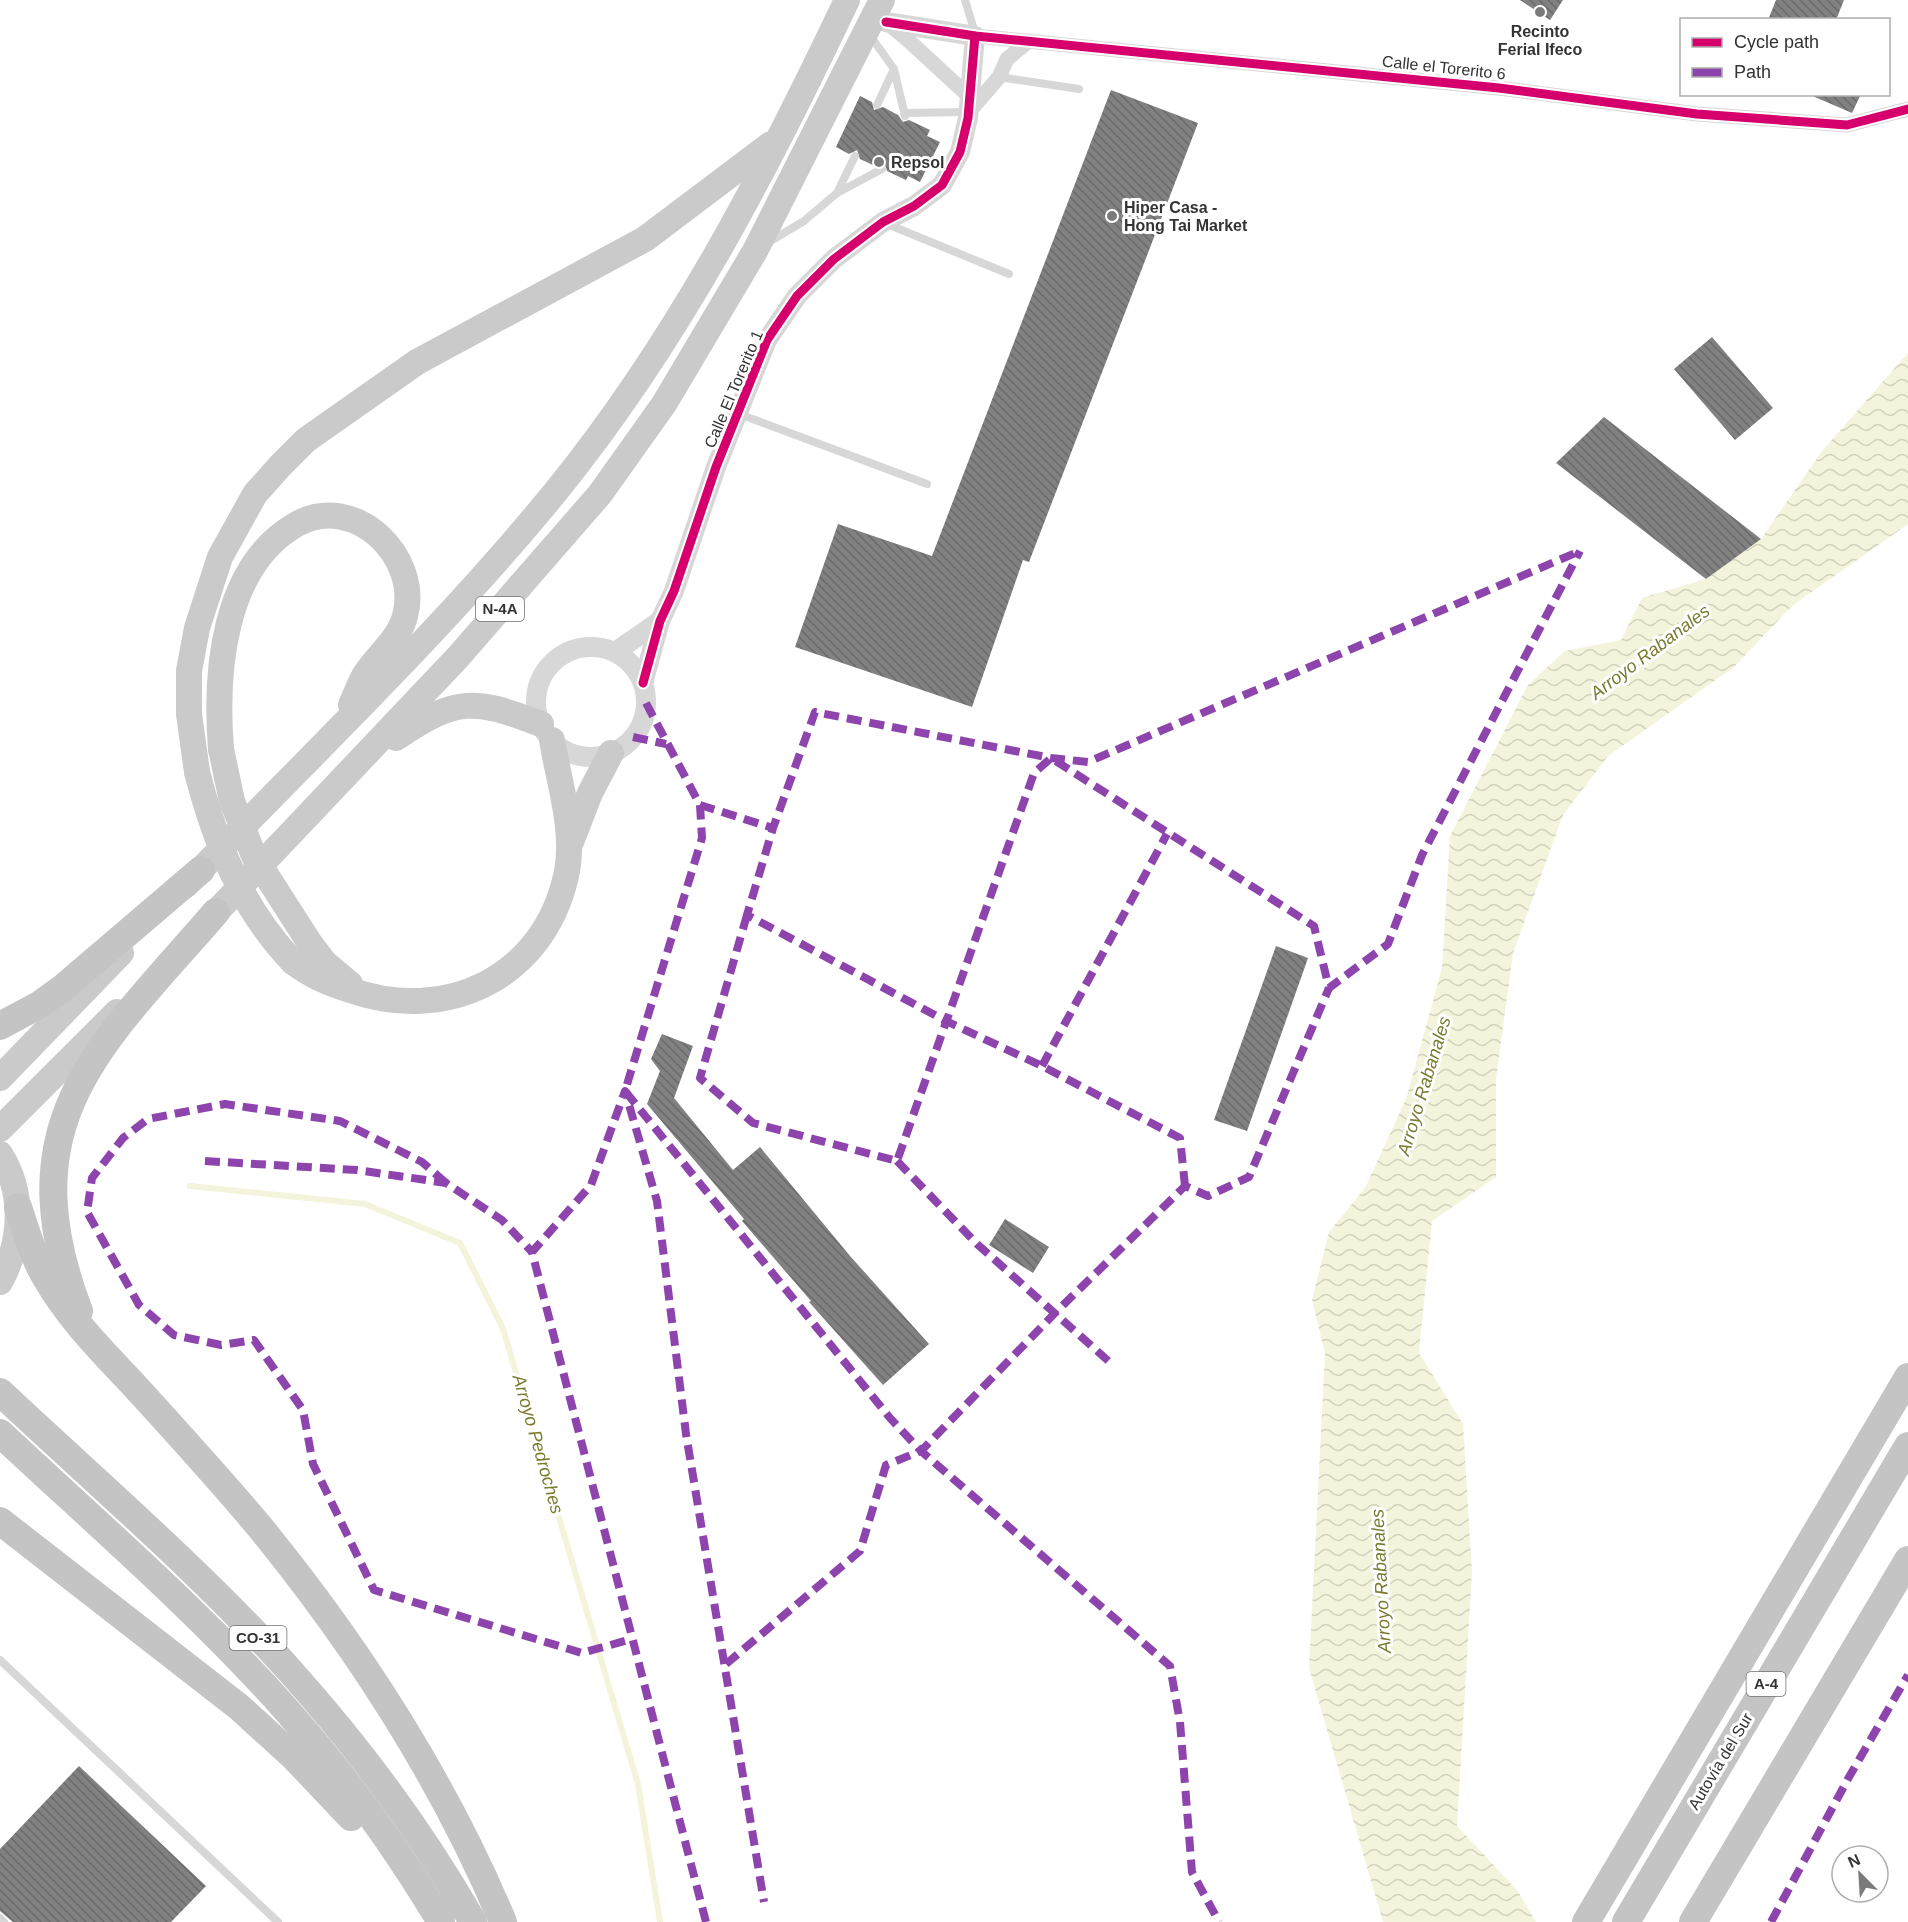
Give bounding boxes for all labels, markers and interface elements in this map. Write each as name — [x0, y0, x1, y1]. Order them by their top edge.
marker: Recinto Ferial Ifeco — [1533, 5, 1547, 19]
legend — [1680, 18, 1890, 96]
place label: Recinto Ferial Ifeco — [1498, 23, 1582, 58]
text: Cycle path — [1734, 32, 1819, 52]
street label: Calle el Torerito 6 — [1381, 53, 1507, 82]
text: Path — [1734, 62, 1771, 82]
place label: Repsol — [891, 154, 944, 171]
marker: Repsol — [872, 155, 886, 169]
place label: Hiper Casa - Hong Tai Market — [1124, 199, 1248, 234]
marker: Hiper Casa - Hong Tai Market — [1105, 209, 1119, 223]
street label: Calle El Torerito 1 — [701, 328, 766, 451]
road number: N-4A — [476, 597, 524, 621]
water label: Arroyo Rabanales — [1586, 601, 1714, 704]
water label: Arroyo Rabanales — [1393, 1014, 1455, 1159]
water label: Arroyo Pedroches — [508, 1371, 567, 1516]
water label: Arroyo Rabanales — [1367, 1509, 1395, 1654]
road number: CO-31 — [230, 1626, 286, 1650]
road number: A-4 — [1746, 1672, 1786, 1696]
street label: Autovía del Sur — [1685, 1709, 1756, 1813]
north arrow — [1830, 1844, 1890, 1904]
text: N — [1845, 1851, 1863, 1871]

